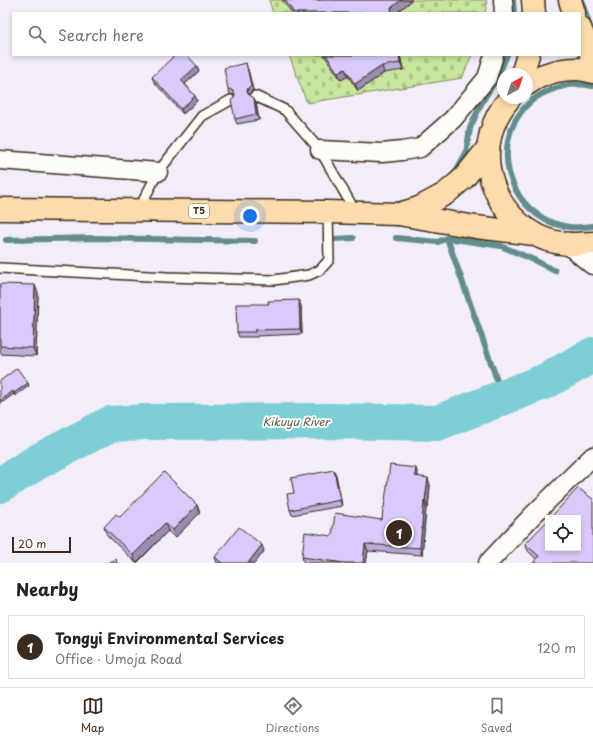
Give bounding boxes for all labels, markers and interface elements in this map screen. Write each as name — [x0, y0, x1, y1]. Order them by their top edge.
search box — [12, 12, 581, 56]
icon: search — [26, 23, 48, 45]
text: Search here — [58, 23, 144, 46]
north arrow — [497, 68, 533, 104]
road number: T5 — [189, 204, 209, 218]
your location — [240, 206, 260, 226]
water label: Kikuyu River — [263, 413, 331, 430]
map controls — [545, 515, 581, 551]
button: locate — [545, 515, 581, 551]
pin: 1 — [386, 518, 412, 548]
scale bar — [12, 535, 71, 554]
text: 20 m — [18, 535, 46, 552]
text: Nearby — [16, 576, 78, 602]
text: Tongyi Environmental Services — [55, 626, 284, 649]
text: 1 — [27, 638, 33, 657]
text: 120 m — [537, 638, 576, 657]
text: Office · Umoja Road — [55, 649, 182, 668]
tab: Map — [81, 695, 104, 736]
tab: Directions — [266, 695, 319, 736]
tab: Saved — [481, 695, 512, 736]

